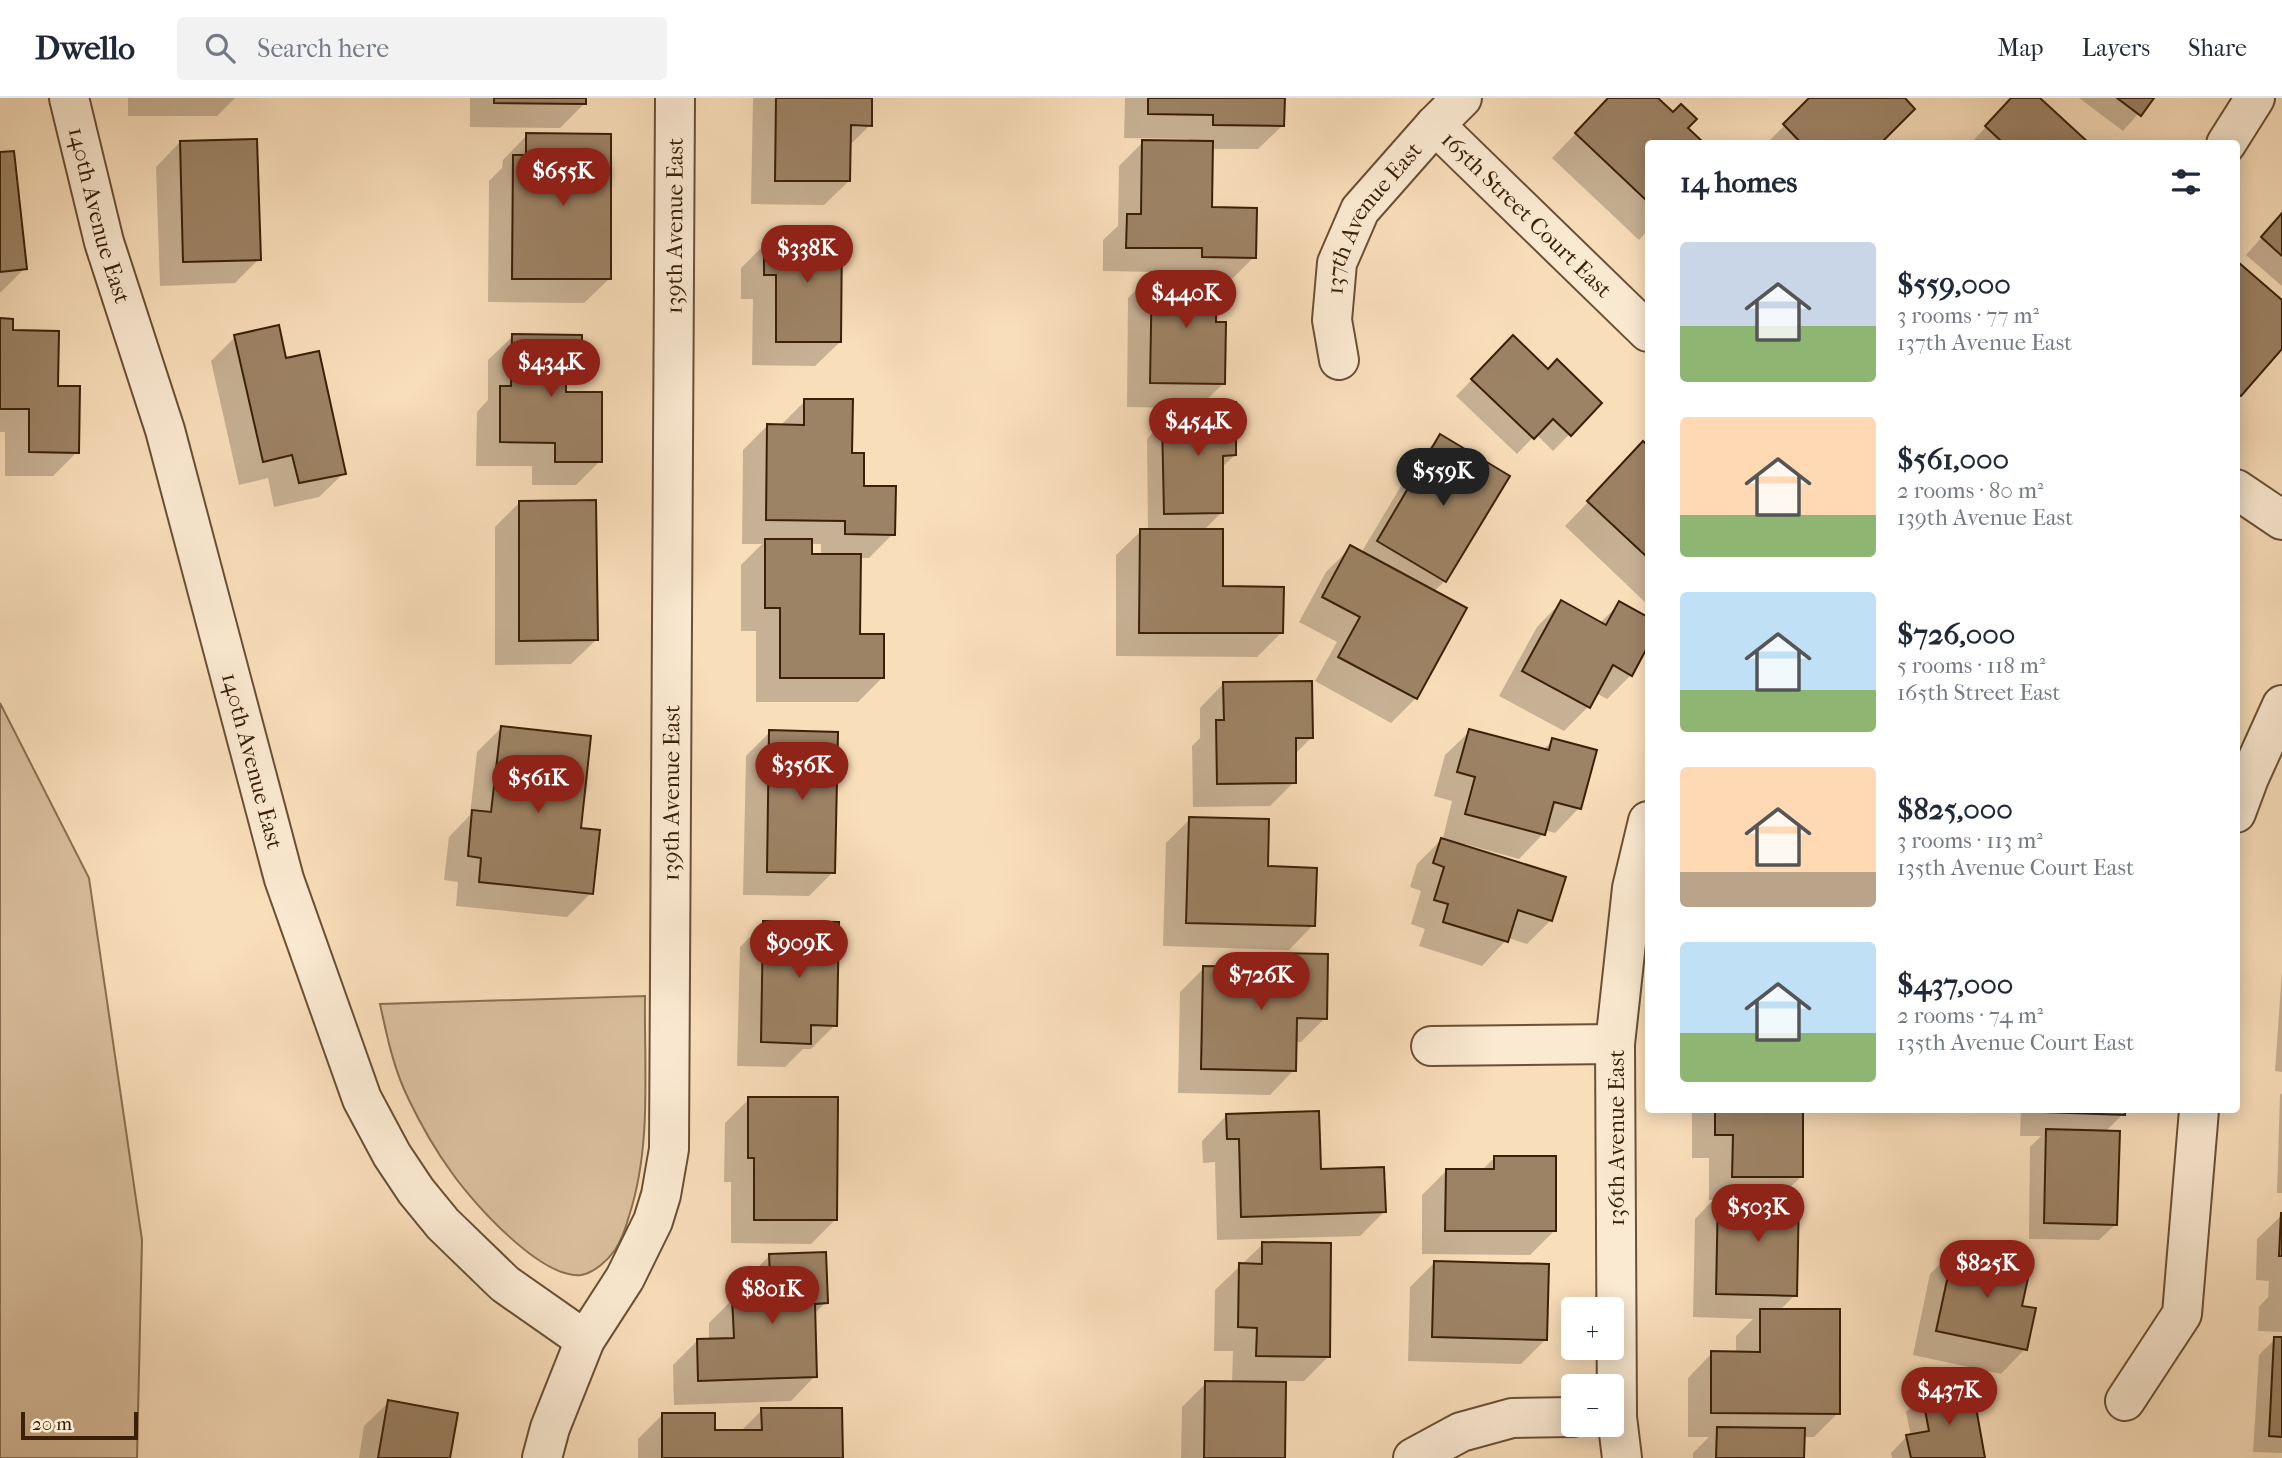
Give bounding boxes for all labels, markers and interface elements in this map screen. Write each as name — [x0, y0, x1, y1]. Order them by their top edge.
search box — [177, 17, 667, 80]
text: Dwello — [35, 29, 135, 68]
icon: search — [201, 29, 239, 67]
text: Search here — [257, 33, 389, 64]
text: Map — [1998, 34, 2044, 62]
text: Layers — [2082, 34, 2150, 62]
text: Share — [2188, 34, 2247, 62]
street label: 140th Avenue East — [63, 124, 136, 306]
street label: 165th Street Court East — [1436, 126, 1618, 303]
street label: 137th Avenue East — [1321, 136, 1427, 296]
street label: 139th Avenue East — [660, 138, 688, 314]
pin: $655K — [514, 148, 612, 208]
text: $655K — [532, 157, 594, 184]
icon: filters — [2167, 163, 2205, 201]
text: 14 homes — [1680, 165, 1797, 200]
pin: $338K — [758, 226, 856, 285]
text: $338K — [777, 234, 837, 261]
text: $559,000 — [1897, 267, 2011, 302]
icon: home — [1736, 270, 1820, 354]
pin: $440K — [1137, 271, 1235, 330]
text: $440K — [1151, 279, 1221, 306]
text: 3 rooms · 77 m² — [1897, 302, 2039, 329]
text: 137th Avenue East — [1897, 329, 2072, 356]
pin: $434K — [502, 340, 600, 399]
text: $434K — [518, 348, 584, 375]
pin: $454K — [1149, 398, 1247, 458]
text: $454K — [1165, 407, 1231, 434]
text: $561,000 — [1897, 442, 2009, 477]
icon: home — [1736, 445, 1820, 529]
pin: $559K — [1394, 448, 1492, 508]
text: $559K — [1412, 457, 1474, 484]
text: 2 rooms · 80 m² — [1897, 477, 2044, 504]
text: 139th Avenue East — [1897, 504, 2073, 531]
text: $726,000 — [1897, 617, 2015, 652]
icon: home — [1736, 620, 1820, 704]
text: 5 rooms · 118 m² — [1897, 652, 2045, 679]
street label: 140th Avenue East — [216, 670, 289, 852]
text: 165th Street East — [1897, 679, 2061, 706]
street label: 139th Avenue East — [657, 705, 685, 881]
pin: $356K — [753, 742, 851, 802]
text: $356K — [771, 751, 833, 778]
pin: $561K — [489, 756, 587, 815]
text: $561K — [508, 764, 568, 791]
text: $825,000 — [1897, 792, 2013, 827]
icon: home — [1736, 795, 1820, 879]
text: 3 rooms · 113 m² — [1897, 827, 2043, 854]
text: 135th Avenue Court East — [1897, 854, 2134, 881]
pin: $909K — [750, 920, 848, 980]
text: $909K — [766, 929, 832, 956]
pin: $726K — [1212, 953, 1310, 1012]
text: $726K — [1229, 961, 1293, 988]
text: $437,000 — [1897, 967, 2013, 1002]
icon: home — [1736, 970, 1820, 1054]
text: 2 rooms · 74 m² — [1897, 1002, 2043, 1029]
text: 135th Avenue Court East — [1897, 1029, 2134, 1056]
street label: 136th Avenue East — [1603, 1050, 1630, 1226]
pin: $503K — [1709, 1184, 1807, 1244]
text: $503K — [1727, 1193, 1789, 1220]
pin: $825K — [1938, 1240, 2036, 1300]
text: $825K — [1956, 1249, 2018, 1276]
pin: $801K — [723, 1266, 821, 1326]
text: $801K — [741, 1275, 803, 1302]
map controls — [1561, 1297, 1624, 1437]
button: + — [1561, 1297, 1624, 1360]
pin: $437K — [1900, 1368, 1998, 1427]
button: − — [1561, 1374, 1624, 1437]
text: $437K — [1917, 1376, 1981, 1403]
scale bar — [21, 1409, 138, 1441]
text: 20 m — [32, 1413, 72, 1435]

